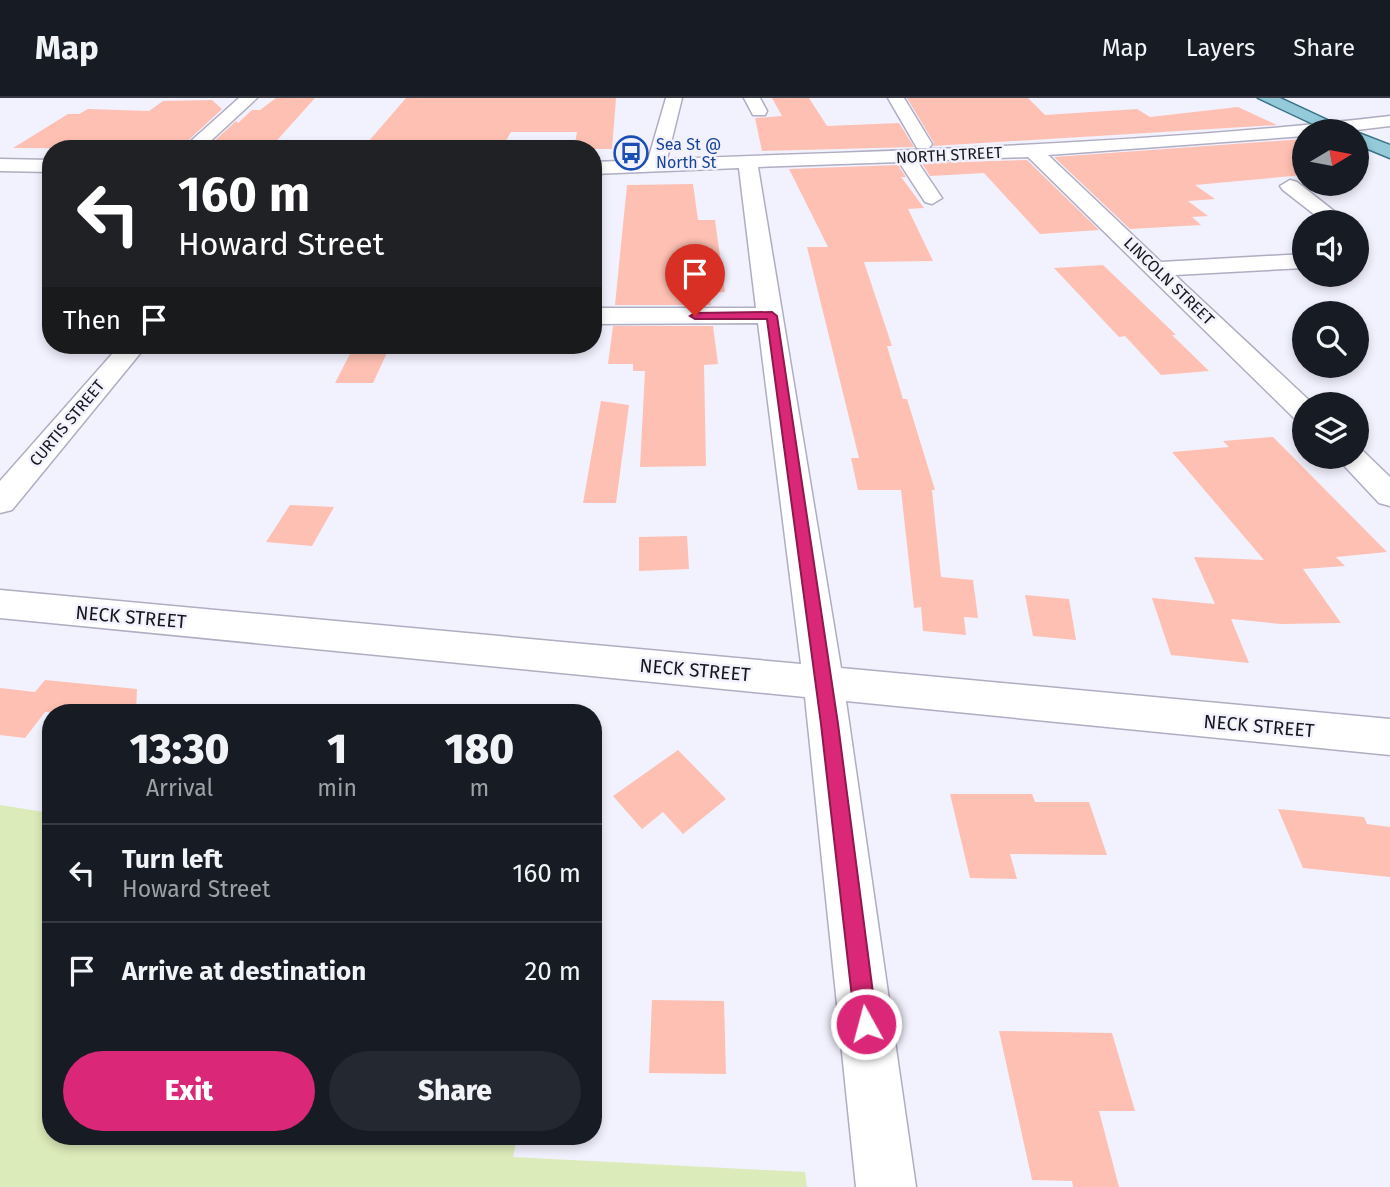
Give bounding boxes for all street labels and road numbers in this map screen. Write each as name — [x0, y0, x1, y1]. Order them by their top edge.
street label: NORTH STREET — [895, 143, 1003, 167]
street label: LINCOLN STREET — [1120, 233, 1219, 329]
street label: CURTIS STREET — [26, 376, 109, 470]
street label: NECK STREET — [75, 601, 188, 633]
street label: NECK STREET — [639, 654, 752, 686]
street label: NECK STREET — [1203, 710, 1316, 742]

